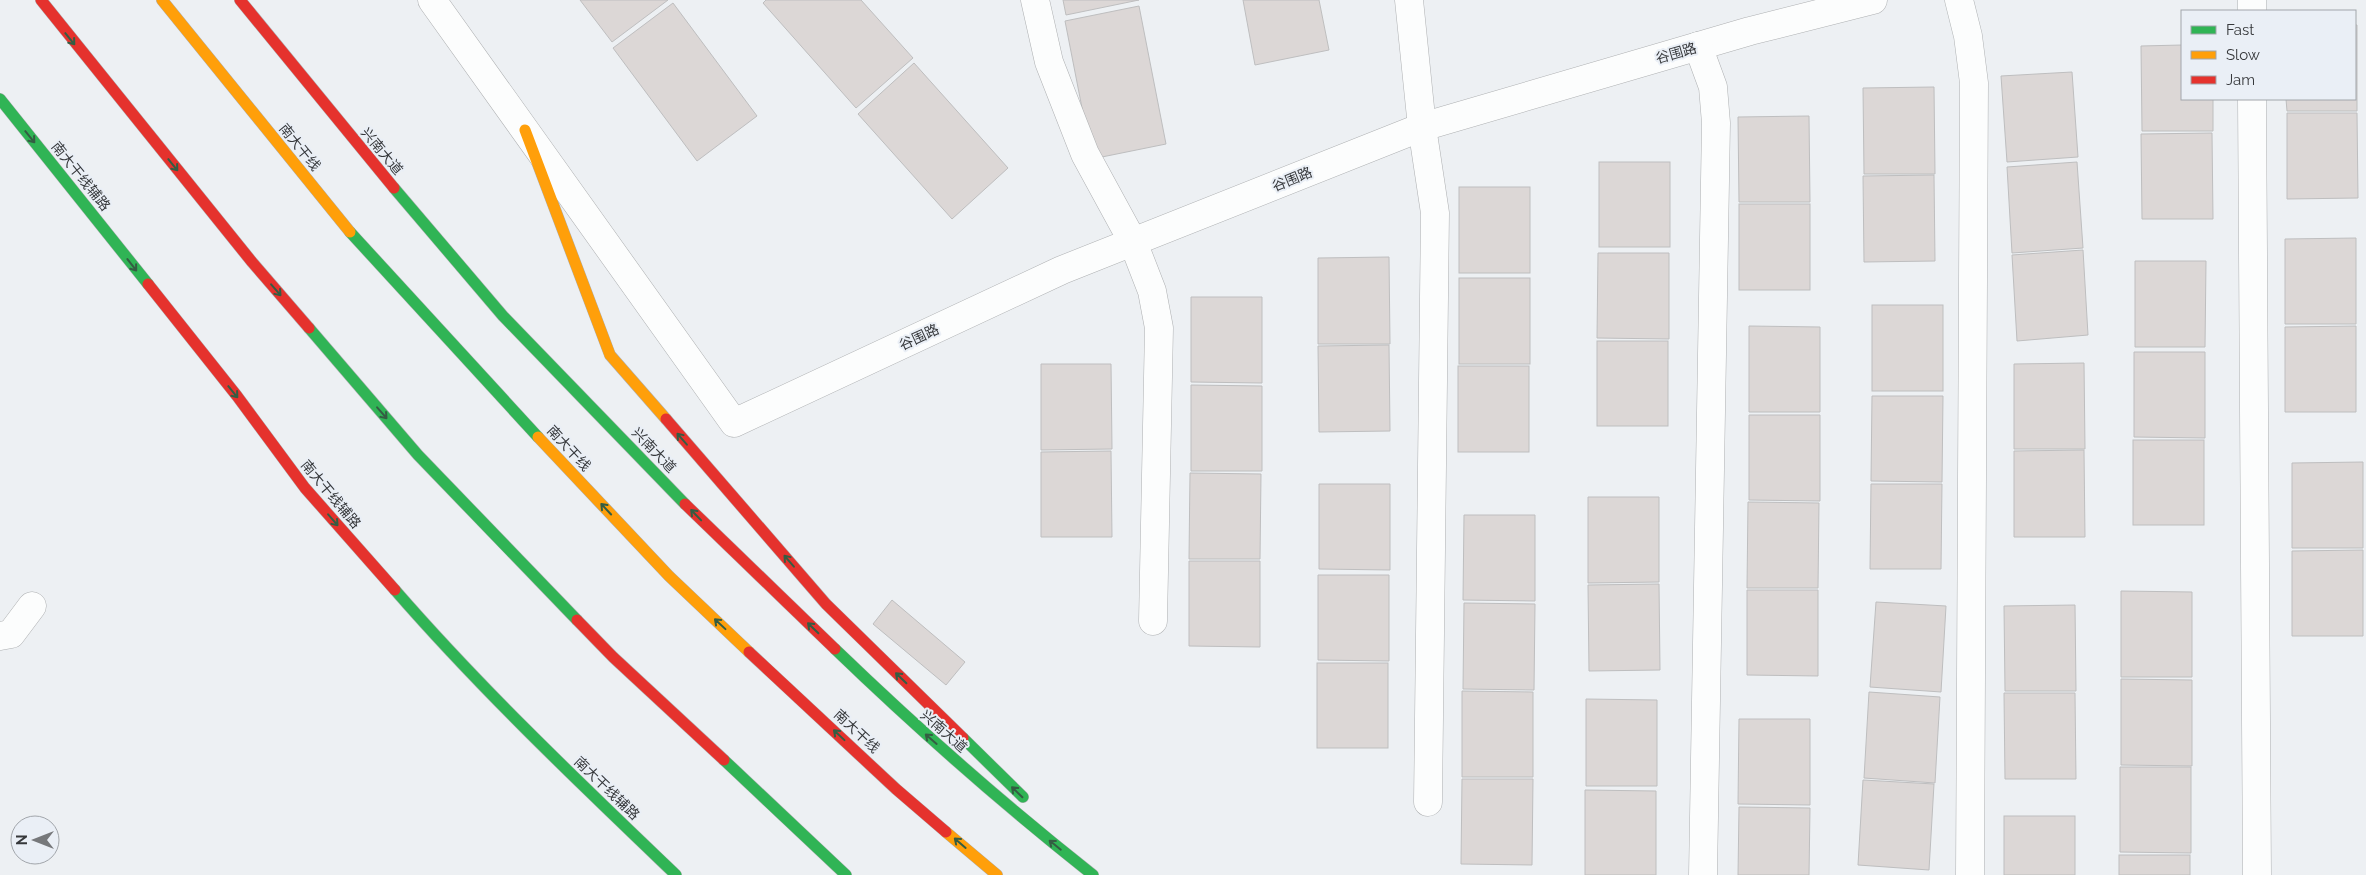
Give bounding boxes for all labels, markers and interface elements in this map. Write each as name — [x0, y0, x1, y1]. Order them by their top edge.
legend — [2181, 10, 2356, 100]
text: Fast — [2226, 21, 2254, 39]
one-way arrow — [65, 32, 76, 45]
street label: 谷围路 — [1654, 40, 1698, 66]
text: Slow — [2226, 46, 2260, 64]
text: Jam — [2226, 71, 2255, 89]
street label: 南大干线 — [276, 120, 324, 174]
street label: 兴南大道 — [358, 124, 406, 178]
one-way arrow — [25, 131, 36, 144]
street label: 南大干线辅路 — [48, 138, 114, 214]
one-way arrow — [167, 158, 178, 171]
street label: 谷围路 — [1270, 164, 1314, 194]
one-way arrow — [126, 258, 137, 271]
one-way arrow — [271, 283, 282, 296]
street label: 谷围路 — [897, 321, 941, 353]
one-way arrow — [227, 385, 238, 398]
one-way arrow — [377, 407, 388, 420]
street label: 南大干线 — [544, 422, 594, 474]
street label: 兴南大道 — [629, 424, 679, 476]
one-way arrow — [676, 432, 688, 445]
street label: 南大干线辅路 — [298, 457, 364, 531]
one-way arrow — [600, 502, 612, 515]
one-way arrow — [690, 508, 702, 521]
one-way arrow — [327, 513, 338, 526]
one-way arrow — [783, 555, 794, 568]
one-way arrow — [714, 618, 727, 630]
one-way arrow — [806, 622, 819, 634]
one-way arrow — [895, 672, 908, 684]
street label: 南大干线 — [831, 706, 883, 756]
street label: 兴南大道 — [918, 707, 970, 755]
one-way arrow — [832, 729, 845, 741]
one-way arrow — [925, 734, 938, 745]
street label: 南大干线辅路 — [571, 753, 643, 823]
one-way arrow — [1011, 786, 1024, 798]
north arrow — [10, 815, 60, 865]
text: N — [14, 835, 30, 845]
one-way arrow — [954, 838, 967, 849]
one-way arrow — [1049, 839, 1062, 850]

